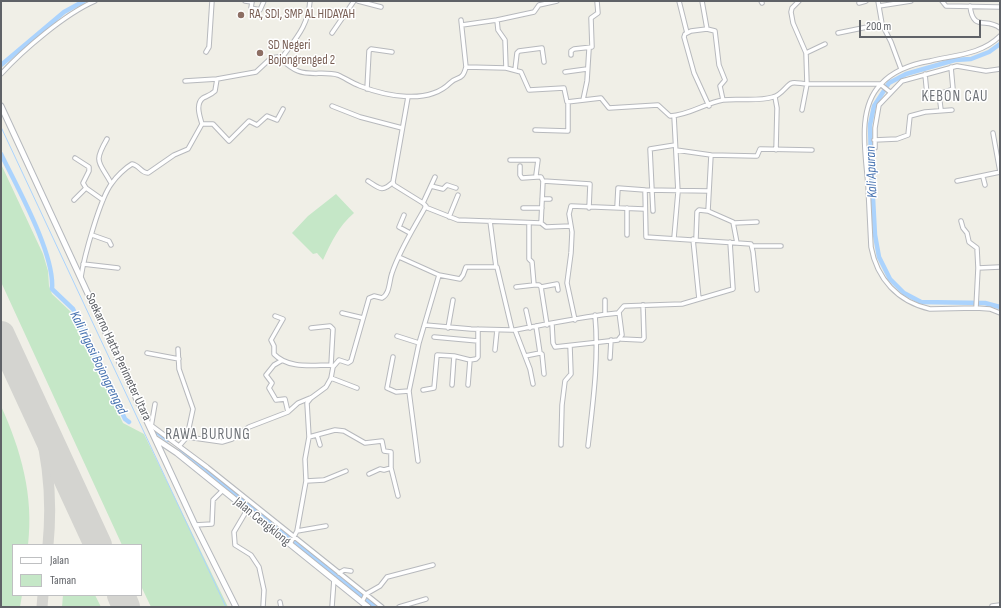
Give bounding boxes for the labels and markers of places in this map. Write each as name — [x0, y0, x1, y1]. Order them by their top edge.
place label: RA, SDI, SMP AL HIDAYAH — [249, 7, 355, 23]
marker: RA, SDI, SMP AL HIDAYAH — [236, 10, 246, 20]
place label: SD Negeri Bojongrenged 2 — [268, 38, 335, 69]
marker: SD Negeri Bojongrenged 2 — [255, 48, 265, 58]

